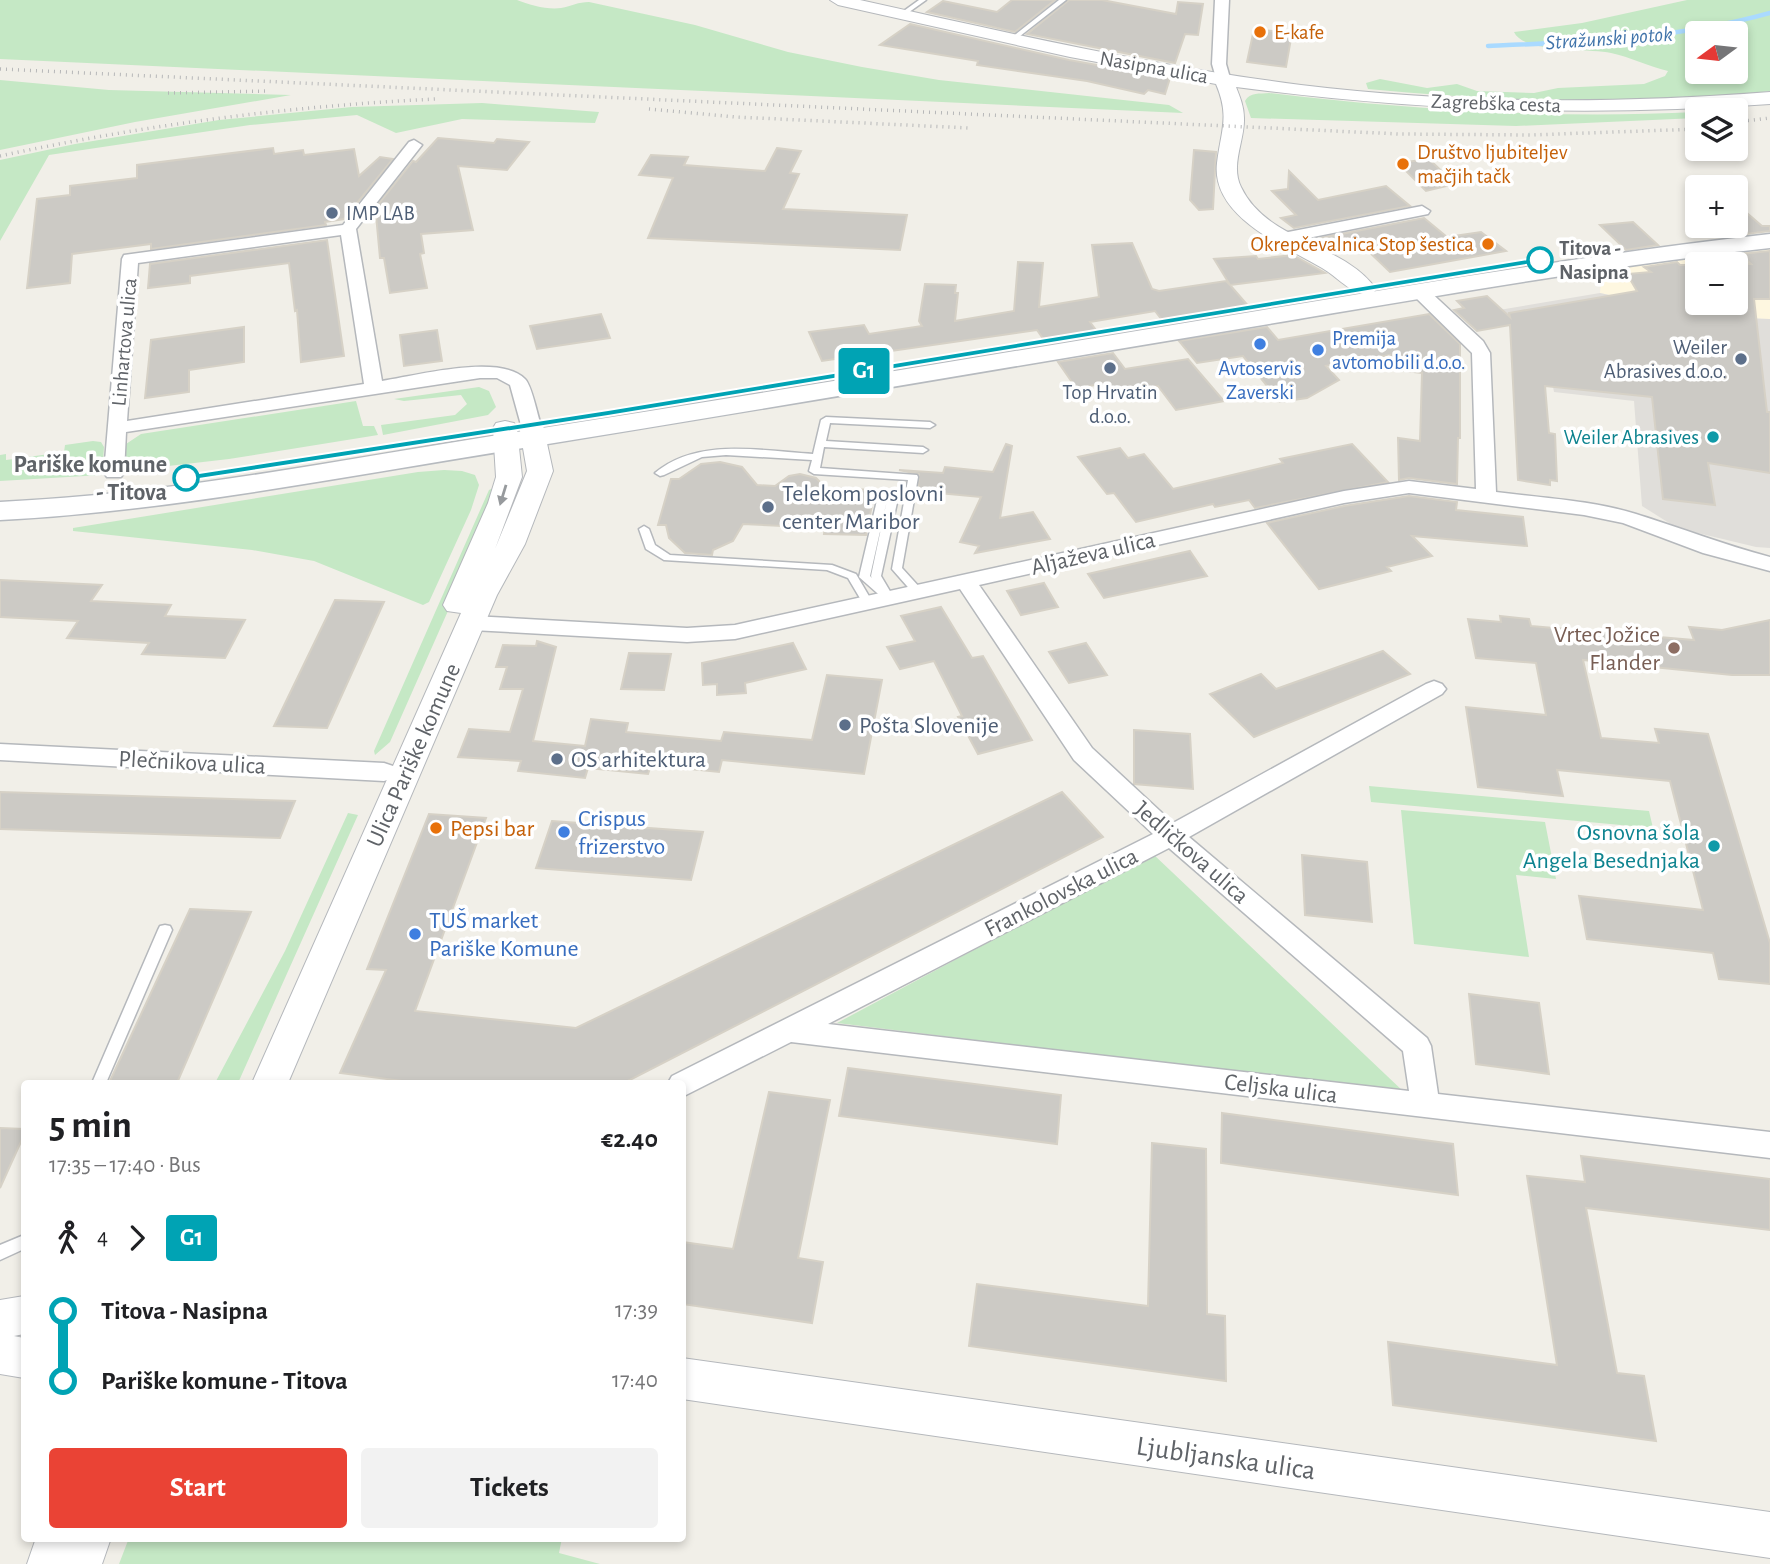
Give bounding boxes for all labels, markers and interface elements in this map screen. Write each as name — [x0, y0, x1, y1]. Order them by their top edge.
north arrow — [1685, 21, 1748, 84]
map controls — [1685, 21, 1748, 315]
place label: E-kafe — [1274, 22, 1324, 43]
marker: E-kafe — [1252, 24, 1268, 40]
water label: Stražunski potok — [1545, 24, 1674, 54]
street label: Nasipna ulica — [1098, 48, 1210, 87]
street label: Zagrebška cesta — [1431, 91, 1562, 116]
button: layers — [1685, 98, 1748, 161]
place label: Društvo ljubiteljev mačjih tačk — [1417, 142, 1568, 187]
marker: Društvo ljubiteljev mačjih tačk — [1395, 156, 1411, 172]
button: + — [1685, 175, 1748, 238]
place label: IMP LAB — [346, 203, 415, 224]
marker: IMP LAB — [324, 205, 340, 221]
place label: Okrepčevalnica Stop šestica — [1250, 234, 1474, 255]
marker: Okrepčevalnica Stop šestica — [1480, 236, 1496, 252]
place label: Titova - Nasipna — [1559, 238, 1629, 283]
marker: Titova - Nasipna — [1527, 247, 1553, 273]
button: − — [1685, 252, 1748, 315]
street label: Linhartova ulica — [108, 277, 141, 407]
place label: Premija avtomobili d.o.o. — [1332, 328, 1466, 373]
marker: Avtoservis Zaverski — [1252, 336, 1268, 352]
place label: Weiler Abrasives d.o.o. — [1604, 337, 1727, 382]
marker: Premija avtomobili d.o.o. — [1310, 342, 1326, 358]
line badge: G1 — [832, 348, 896, 394]
marker: Weiler Abrasives d.o.o. — [1733, 351, 1749, 367]
place label: Avtoservis Zaverski — [1218, 358, 1302, 403]
text: G1 — [853, 359, 876, 383]
marker: Top Hrvatin d.o.o. — [1102, 360, 1118, 376]
place label: Top Hrvatin d.o.o. — [1062, 382, 1158, 427]
place label: Weiler Abrasives — [1563, 427, 1699, 448]
marker: Weiler Abrasives — [1705, 429, 1721, 445]
place label: Pariške komune - Titova — [14, 453, 167, 505]
marker: Pariške komune - Titova — [173, 465, 199, 491]
place label: Telekom poslovni center Maribor — [782, 482, 944, 534]
one-way arrow — [497, 485, 508, 506]
marker: Telekom poslovni center Maribor — [760, 499, 776, 515]
street label: Aljaževa ulica — [1029, 528, 1158, 580]
place label: Vrtec Jožice Flander — [1554, 623, 1660, 675]
marker: Vrtec Jožice Flander — [1666, 640, 1682, 656]
street label: Ulica Pariške komune — [363, 660, 465, 851]
place label: Pošta Slovenije — [859, 714, 999, 738]
marker: Pošta Slovenije — [837, 717, 853, 733]
street label: Plečnikova ulica — [118, 747, 266, 779]
place label: OS arhitektura — [571, 748, 706, 772]
marker: OS arhitektura — [549, 751, 565, 767]
street label: Jedličkova ulica — [1130, 797, 1253, 908]
place label: Crispus frizerstvo — [578, 807, 665, 859]
place label: Pepsi bar — [450, 817, 535, 841]
marker: Pepsi bar — [428, 820, 444, 836]
place label: Osnovna šola Angela Besednjaka — [1523, 821, 1700, 873]
marker: Crispus frizerstvo — [556, 824, 572, 840]
marker: Osnovna šola Angela Besednjaka — [1706, 838, 1722, 854]
street label: Frankolovska ulica — [981, 844, 1142, 942]
place label: TUŠ market Pariške Komune — [429, 908, 579, 961]
marker: TUŠ market Pariške Komune — [407, 926, 423, 942]
street label: Celjska ulica — [1223, 1070, 1339, 1108]
text: 5 min — [49, 1107, 132, 1145]
text: €2.40 — [601, 1126, 658, 1152]
text: 17:35 – 17:40 · Bus — [49, 1154, 201, 1177]
icon: walk — [49, 1219, 87, 1257]
icon: forward — [118, 1219, 156, 1257]
text: 4 — [97, 1226, 108, 1249]
text: G1 — [180, 1226, 203, 1250]
text: Titova - Nasipna — [101, 1298, 268, 1324]
text: 17:39 — [615, 1299, 658, 1322]
text: Pariške komune - Titova — [101, 1368, 348, 1394]
text: 17:40 — [612, 1369, 658, 1392]
street label: Ljubljanska ulica — [1134, 1433, 1317, 1485]
button: Start — [49, 1448, 347, 1528]
button: Tickets — [361, 1448, 658, 1528]

